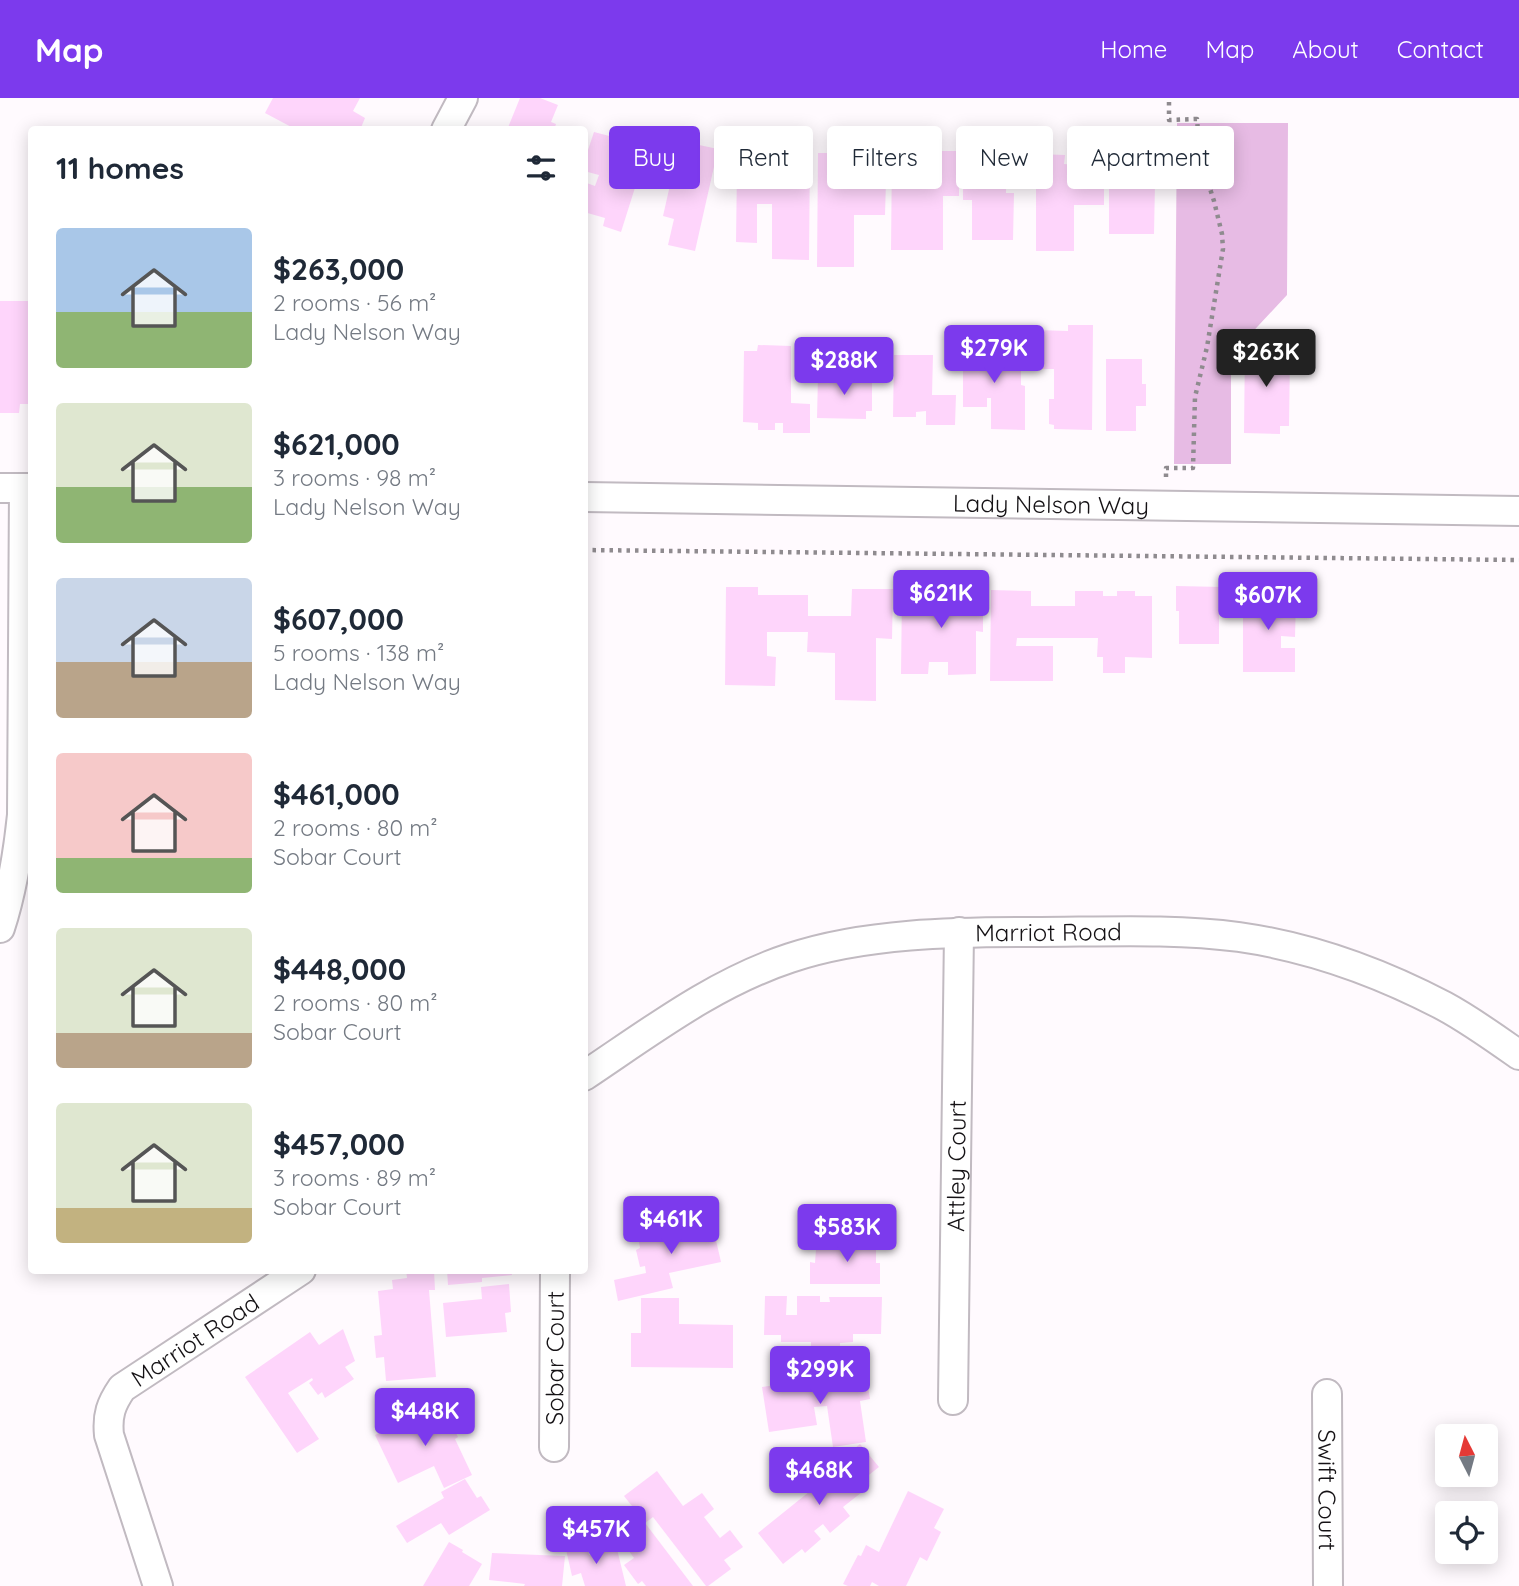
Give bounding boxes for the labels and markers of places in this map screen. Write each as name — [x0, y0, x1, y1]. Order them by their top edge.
pin: $279K — [945, 326, 1043, 385]
pin: $263K — [1217, 330, 1315, 389]
pin: $288K — [795, 338, 893, 397]
pin: $621K — [892, 570, 990, 630]
pin: $607K — [1219, 573, 1317, 632]
pin: $461K — [622, 1196, 720, 1256]
pin: $583K — [798, 1204, 896, 1264]
pin: $299K — [771, 1346, 869, 1406]
pin: $448K — [376, 1388, 474, 1448]
pin: $468K — [770, 1448, 868, 1507]
pin: $457K — [547, 1506, 645, 1566]

